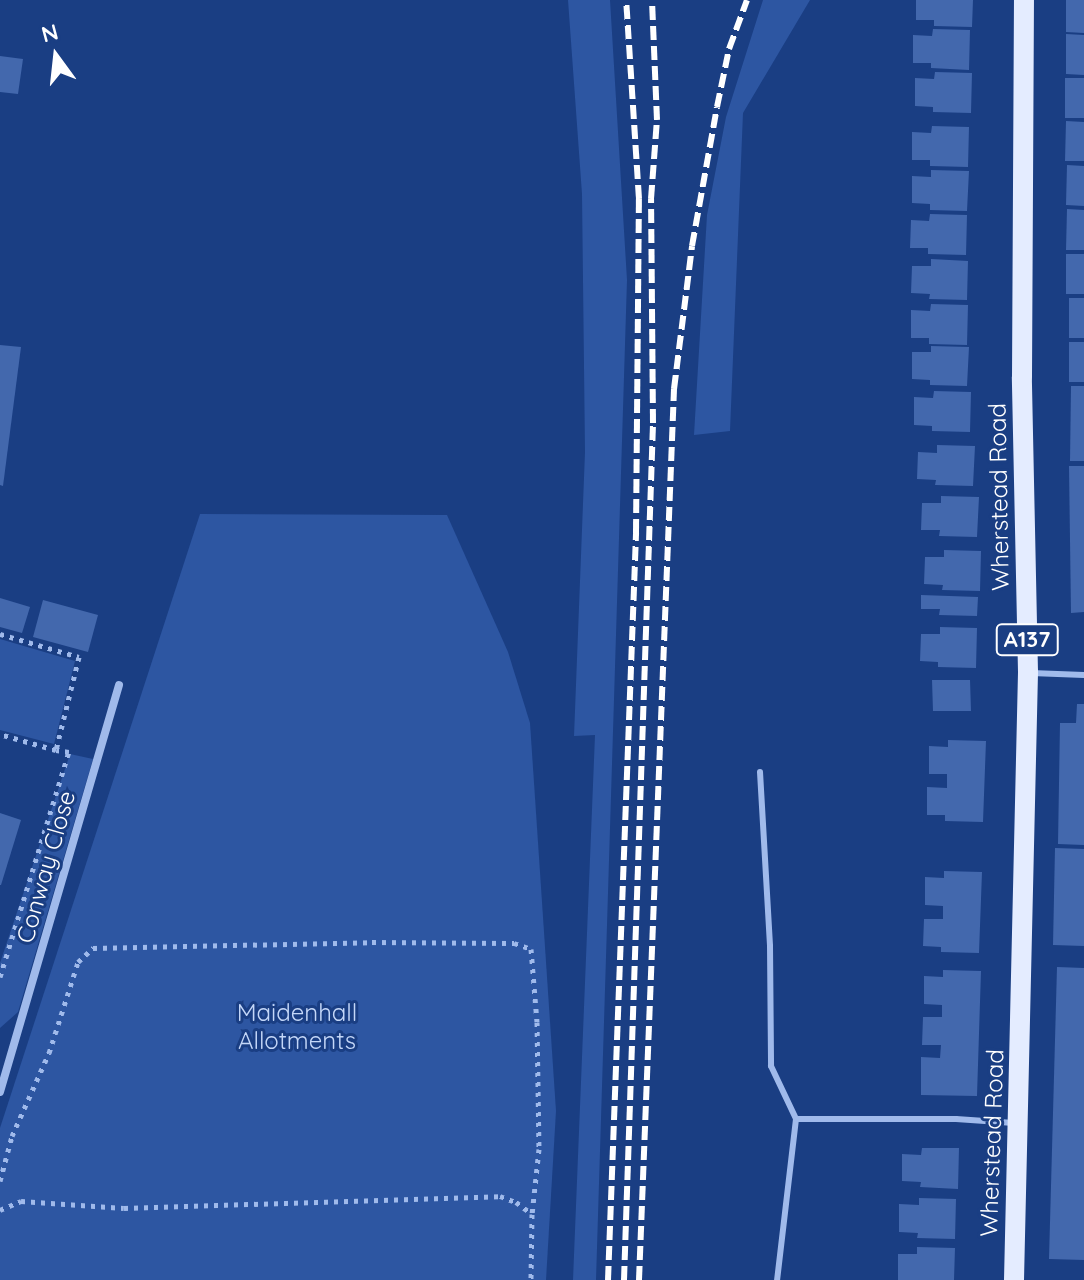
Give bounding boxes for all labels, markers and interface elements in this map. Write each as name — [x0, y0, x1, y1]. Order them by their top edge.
north arrow — [16, 16, 96, 96]
text: N — [38, 17, 61, 48]
street label: Wherstead Road — [983, 403, 1015, 591]
road number: A137 — [995, 622, 1059, 658]
street label: Conway Close — [10, 787, 82, 947]
park label: Maidenhall Allotments — [237, 999, 357, 1055]
street label: Wherstead Road — [974, 1049, 1010, 1237]

